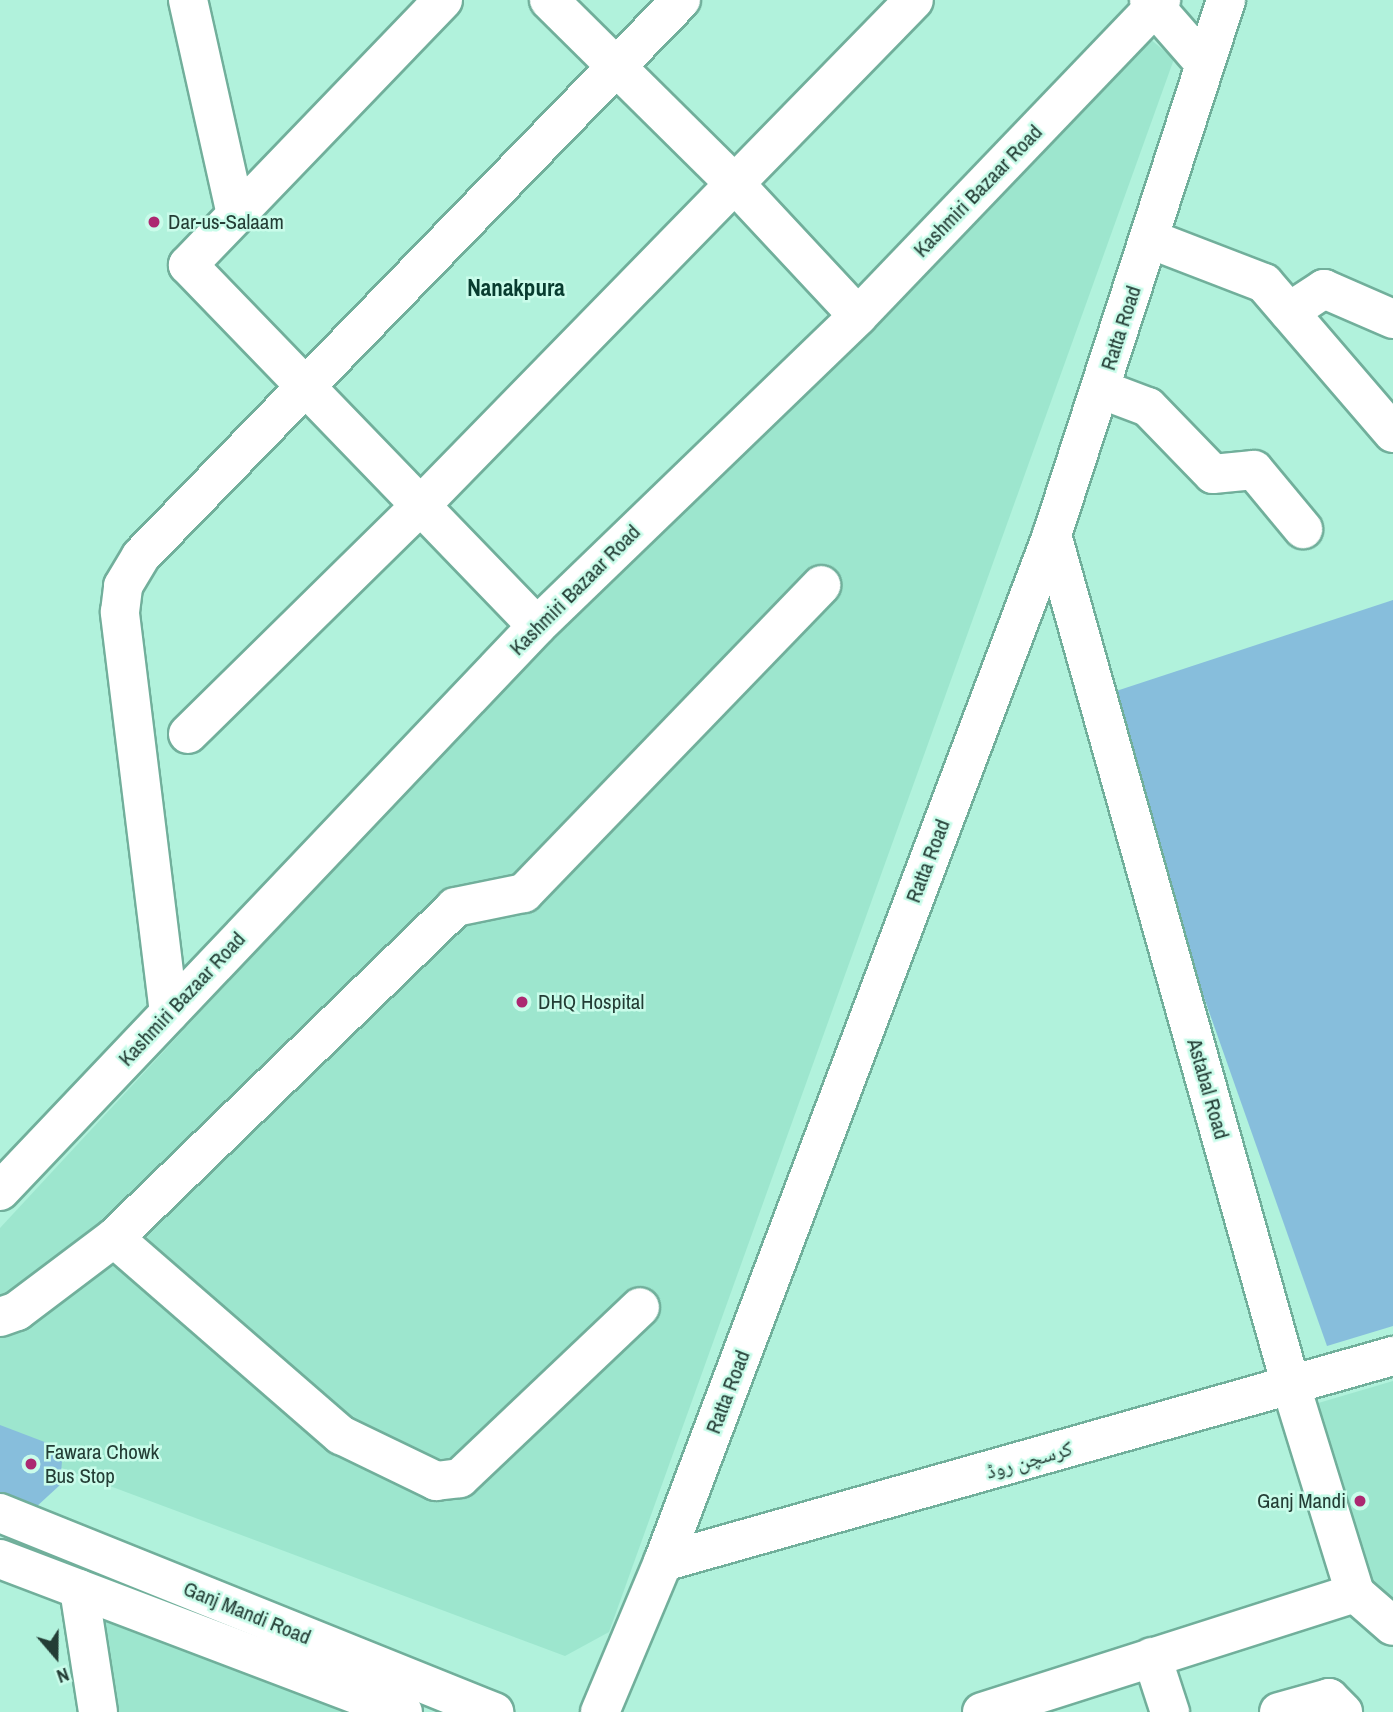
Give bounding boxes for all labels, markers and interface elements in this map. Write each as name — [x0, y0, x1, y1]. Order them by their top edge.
street label: Kashmiri Bazaar Road — [908, 120, 1048, 262]
place label: Dar-us-Salaam — [168, 209, 284, 235]
marker: Dar-us-Salaam — [146, 214, 162, 230]
district label: Nanakpura — [467, 274, 565, 302]
street label: Ratta Road — [1096, 283, 1146, 373]
street label: Kashmiri Bazaar Road — [505, 520, 645, 660]
street label: Ratta Road — [901, 816, 955, 906]
street label: Kashmiri Bazaar Road — [113, 927, 251, 1071]
place label: DHQ Hospital — [538, 989, 644, 1015]
marker: DHQ Hospital — [512, 992, 532, 1012]
street label: Astabal Road — [1182, 1036, 1234, 1142]
street label: Ratta Road — [701, 1347, 755, 1437]
street label: کرسچن روڈ — [983, 1436, 1075, 1484]
place label: Fawara Chowk Bus Stop — [45, 1439, 159, 1489]
marker: Fawara Chowk Bus Stop — [23, 1456, 39, 1472]
place label: Ganj Mandi — [1257, 1488, 1346, 1514]
marker: Ganj Mandi — [1352, 1493, 1368, 1509]
street label: Ganj Mandi Road — [180, 1576, 314, 1650]
north arrow — [21, 1621, 91, 1691]
text: N — [53, 1662, 73, 1690]

